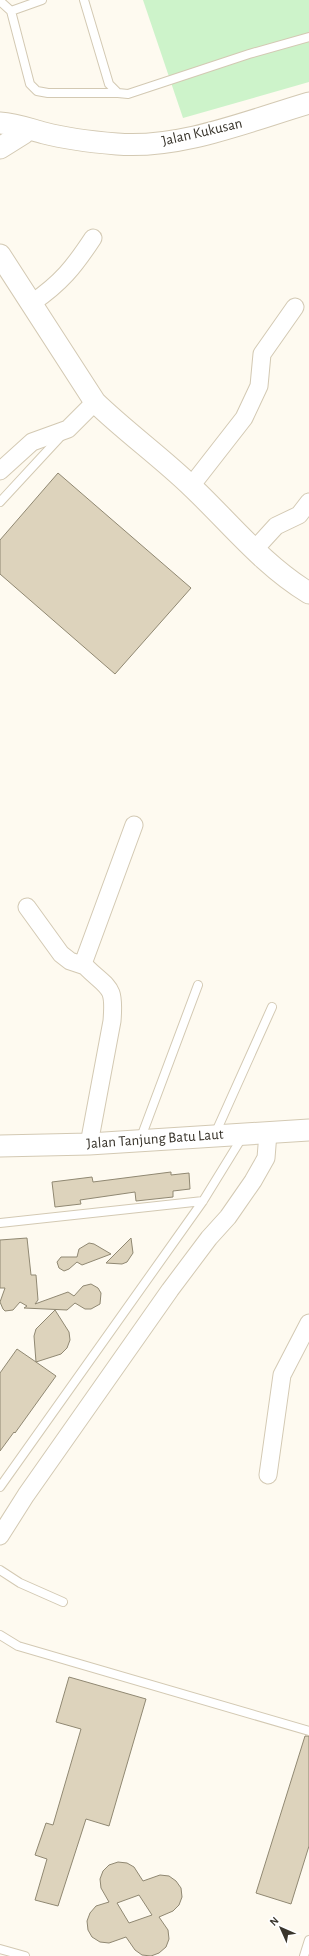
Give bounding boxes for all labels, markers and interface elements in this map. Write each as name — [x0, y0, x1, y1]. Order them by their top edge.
street label: Jalan Kukusan — [160, 115, 244, 149]
street label: Jalan Tanjung Batu Laut — [86, 1127, 224, 1151]
north arrow — [261, 1908, 301, 1948]
text: N — [268, 1915, 281, 1928]

